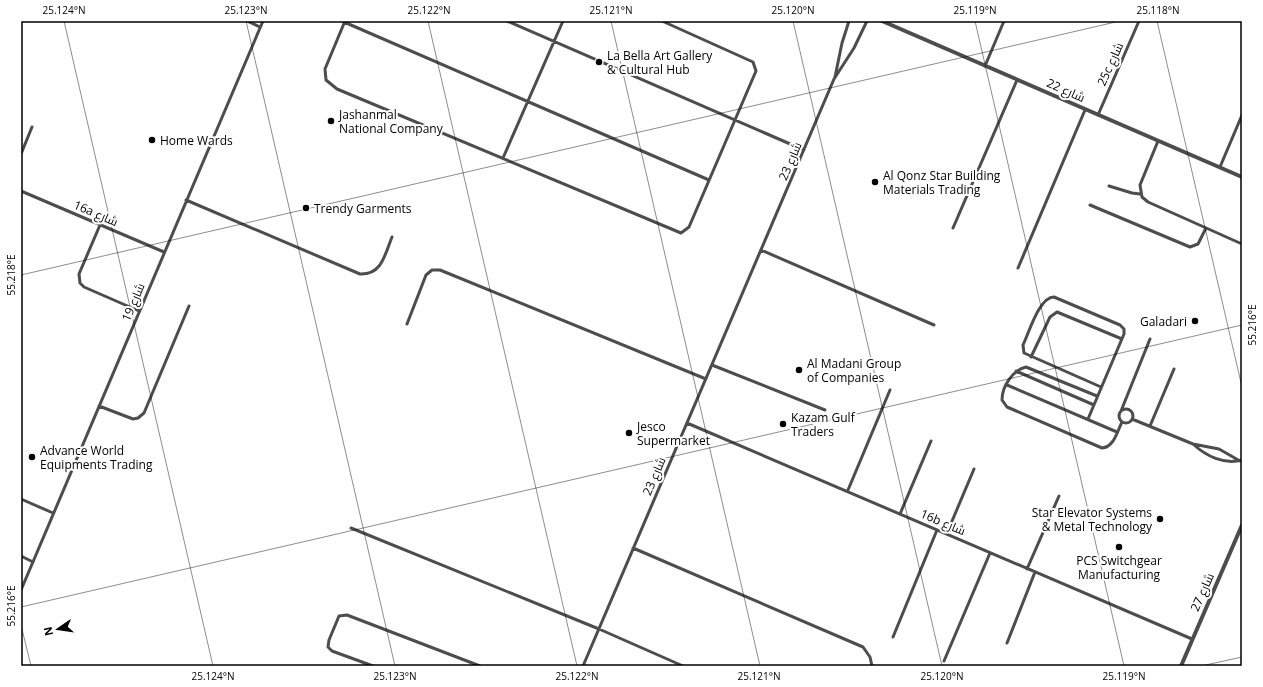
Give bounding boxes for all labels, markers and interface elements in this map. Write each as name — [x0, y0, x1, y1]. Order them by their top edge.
text: 25.124°N — [42, 3, 86, 17]
text: 25.123°N — [224, 3, 268, 17]
text: 25.122°N — [407, 3, 451, 17]
text: 25.121°N — [589, 3, 633, 17]
text: 25.120°N — [771, 3, 815, 17]
text: 25.119°N — [953, 3, 997, 17]
text: 25.118°N — [1136, 3, 1180, 17]
street label: 25c شارع — [1093, 40, 1127, 88]
place label: La Bella Art Gallery & Cultural Hub — [607, 47, 713, 78]
marker: La Bella Art Gallery & Cultural Hub — [594, 57, 604, 67]
street label: شارع 22 — [1044, 74, 1088, 106]
place label: Jashanmal National Company — [338, 106, 444, 137]
marker: Jashanmal National Company — [326, 116, 336, 126]
place label: Home Wards — [160, 132, 233, 149]
marker: Home Wards — [147, 135, 157, 145]
street label: شارع 23 — [774, 139, 806, 183]
place label: Al Qonz Star Building Materials Trading — [883, 167, 1001, 198]
marker: Al Qonz Star Building Materials Trading — [870, 177, 880, 187]
street label: 16a شارع — [71, 196, 121, 230]
place label: Trendy Garments — [314, 200, 412, 217]
marker: Trendy Garments — [301, 203, 311, 213]
text: 55.218°E — [4, 254, 18, 296]
street label: شارع 19 — [117, 280, 149, 324]
text: 55.216°E — [1245, 304, 1259, 346]
place label: Galadari — [1140, 313, 1187, 330]
marker: Galadari — [1190, 316, 1200, 326]
place label: Al Madani Group of Companies — [807, 355, 901, 386]
marker: Al Madani Group of Companies — [794, 365, 804, 375]
place label: Kazam Gulf Traders — [791, 409, 856, 440]
place label: Jesco Supermarket — [636, 418, 710, 449]
marker: Kazam Gulf Traders — [778, 419, 788, 429]
marker: Jesco Supermarket — [624, 428, 634, 438]
place label: Advance World Equipments Trading — [40, 442, 153, 473]
marker: Advance World Equipments Trading — [27, 452, 37, 462]
street label: شارع 23 — [638, 454, 670, 498]
place label: Star Elevator Systems & Metal Technology — [1032, 504, 1153, 535]
street label: 16b شارع — [918, 505, 968, 539]
marker: Star Elevator Systems & Metal Technology — [1155, 514, 1165, 524]
marker: PCS Switchgear Manufacturing — [1114, 542, 1124, 552]
place label: PCS Switchgear Manufacturing — [1076, 552, 1162, 583]
street label: شارع 27 — [1186, 570, 1218, 614]
text: 55.216°E — [4, 585, 18, 627]
north arrow — [38, 609, 78, 649]
text: N — [39, 625, 56, 637]
text: 25.124°N — [191, 669, 235, 683]
text: 25.123°N — [373, 669, 417, 683]
text: 25.122°N — [555, 669, 599, 683]
text: 25.121°N — [737, 669, 781, 683]
text: 25.120°N — [920, 669, 964, 683]
text: 25.119°N — [1102, 669, 1146, 683]

